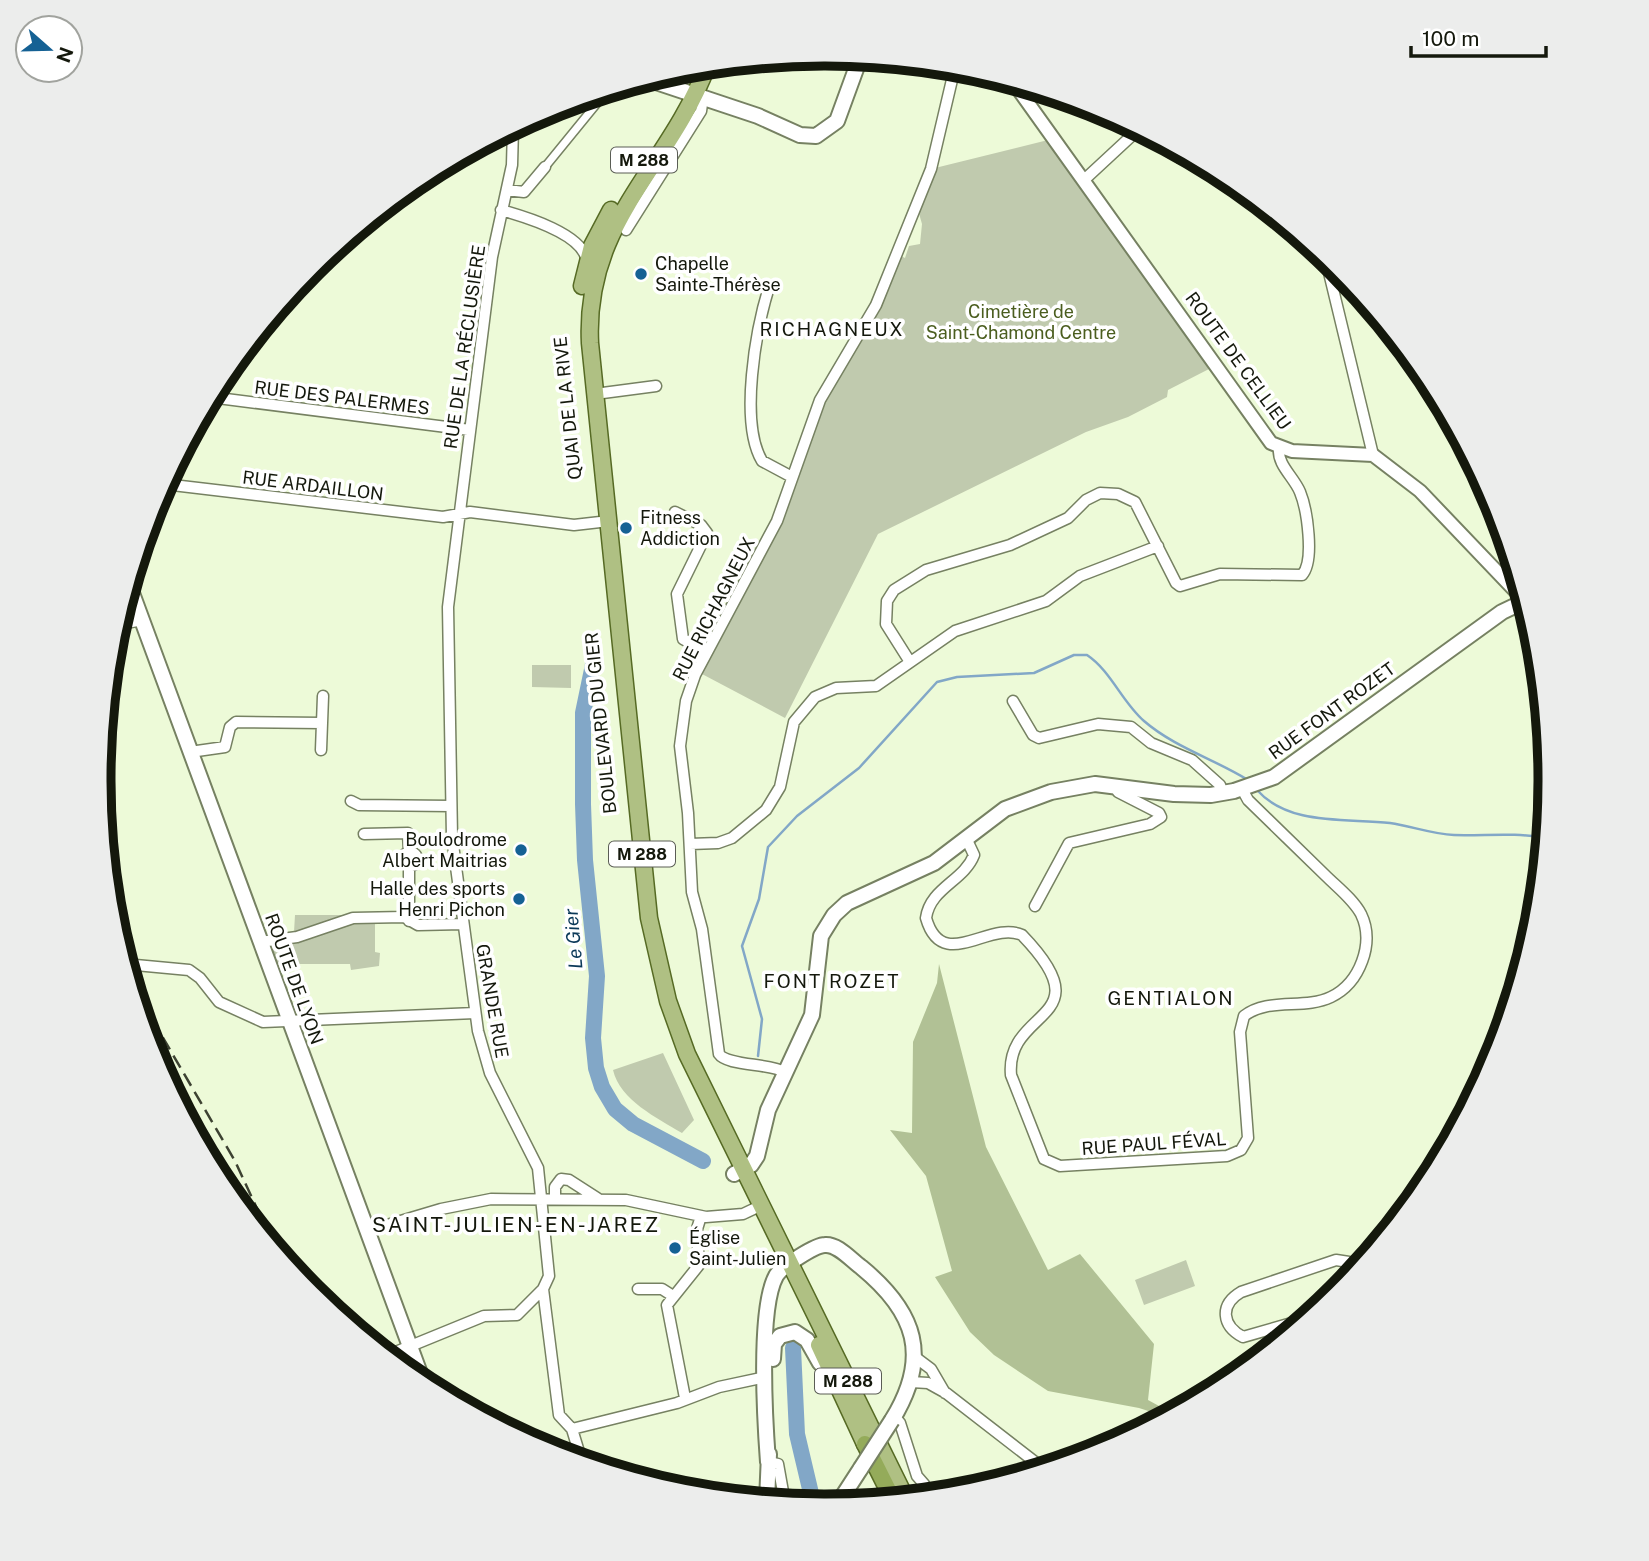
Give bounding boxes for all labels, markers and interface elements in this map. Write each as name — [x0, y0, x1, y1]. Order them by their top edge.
north arrow — [14, 14, 84, 84]
scale bar — [1411, 14, 1546, 58]
text: 100 m — [1422, 26, 1479, 51]
text: N — [52, 44, 78, 66]
road number: M 288 — [611, 148, 677, 172]
street label: RUE DE LA RÉCLUSIÈRE — [439, 243, 489, 450]
place label: Chapelle Sainte-Thérèse — [655, 253, 781, 295]
marker: Chapelle Sainte-Thérèse — [633, 266, 649, 282]
street label: ROUTE DE CELLIEU — [1181, 288, 1295, 434]
park label: Cimetière de Saint-Chamond Centre — [926, 301, 1116, 343]
district label: RICHAGNEUX — [759, 318, 905, 340]
street label: QUAI DE LA RIVE — [550, 335, 585, 481]
street label: RUE DES PALERMES — [253, 376, 431, 419]
street label: RUE ARDAILLON — [241, 466, 385, 505]
place label: Fitness Addiction — [640, 507, 720, 549]
marker: Fitness Addiction — [618, 520, 634, 536]
street label: RUE RICHAGNEUX — [668, 533, 759, 684]
street label: BOULEVARD DU GIER — [581, 631, 620, 815]
street label: RUE FONT ROZET — [1264, 658, 1399, 763]
place label: Boulodrome Albert Maitrias — [382, 829, 507, 871]
marker: Boulodrome Albert Maitrias — [513, 842, 529, 858]
road number: M 288 — [609, 842, 675, 866]
place label: Halle des sports Henri Pichon — [370, 878, 505, 920]
marker: Halle des sports Henri Pichon — [511, 891, 527, 907]
water label: Le Gier — [559, 907, 587, 970]
street label: ROUTE DE LYON — [261, 911, 328, 1047]
street label: GRANDE RUE — [472, 942, 513, 1060]
district label: FONT ROZET — [763, 970, 901, 992]
district label: GENTIALON — [1107, 987, 1235, 1009]
street label: RUE PAUL FÉVAL — [1081, 1127, 1227, 1159]
district label: SAINT-JULIEN-EN-JAREZ — [372, 1212, 660, 1237]
place label: Église Saint-Julien — [689, 1226, 786, 1269]
marker: Église Saint-Julien — [667, 1240, 683, 1256]
road number: M 288 — [815, 1368, 881, 1394]

